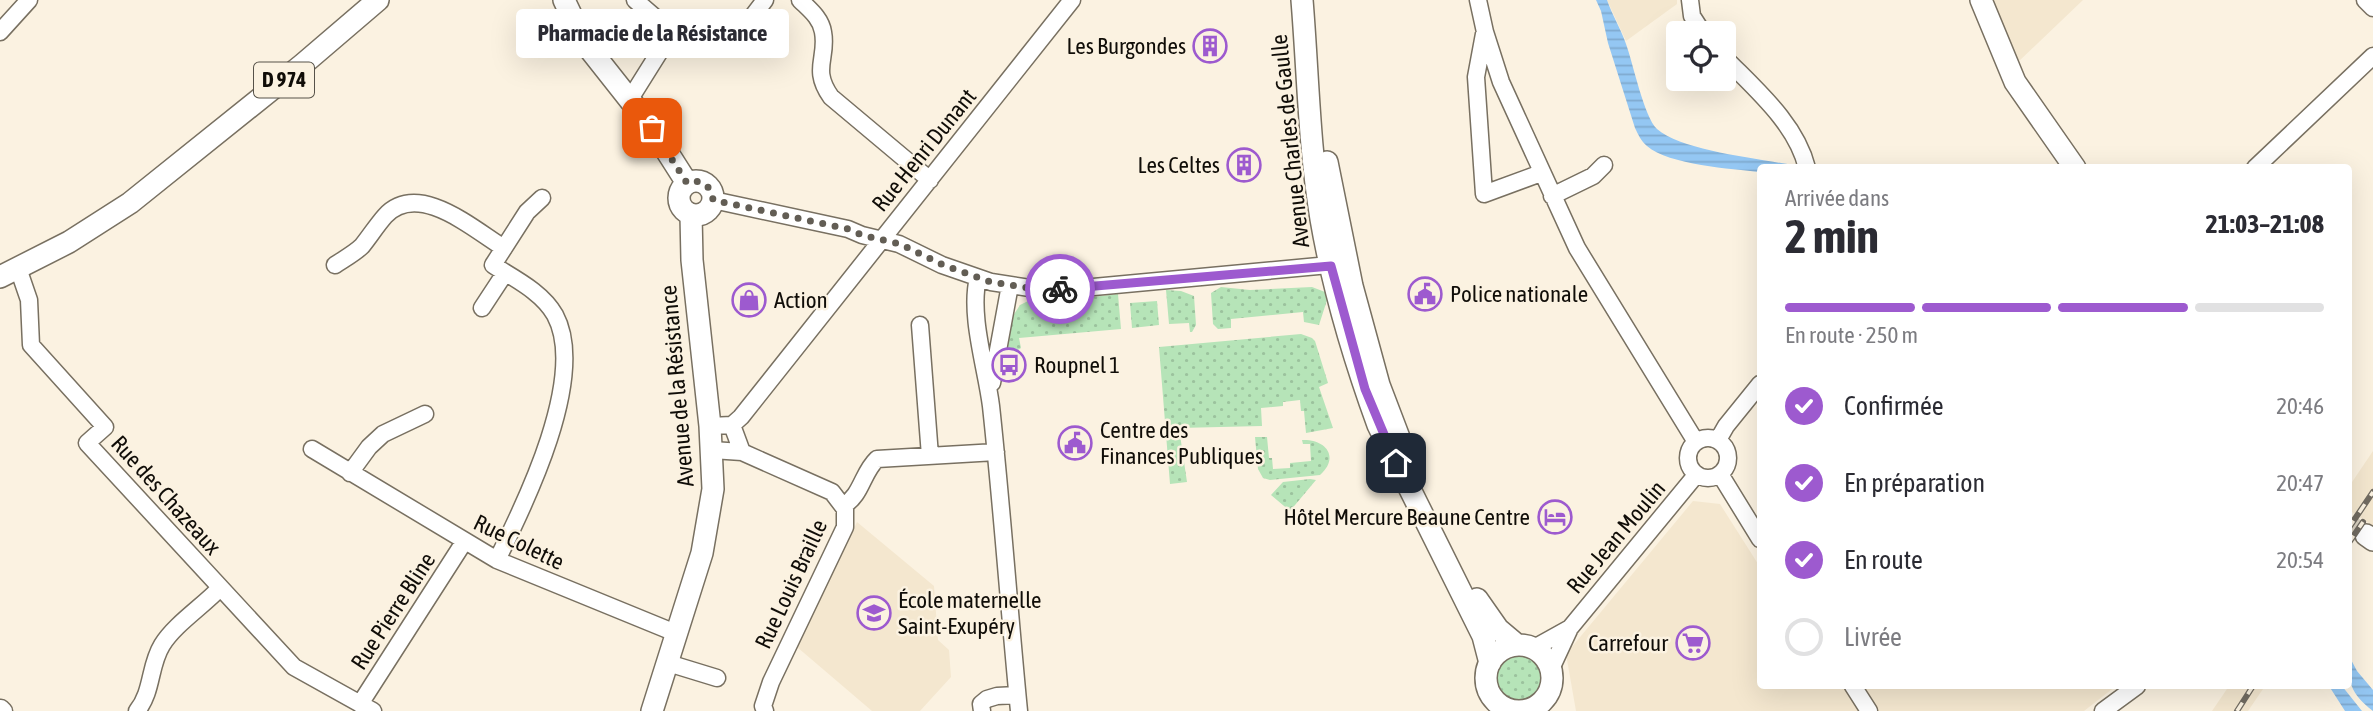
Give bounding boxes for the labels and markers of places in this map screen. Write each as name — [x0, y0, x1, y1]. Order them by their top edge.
callout: Pharmacie de la Résistance — [516, 9, 788, 58]
building icon: Les Burgondes — [1191, 27, 1229, 65]
place label: Les Burgondes — [1066, 33, 1186, 59]
pin — [622, 98, 682, 158]
building icon: Les Celtes — [1225, 146, 1263, 184]
place label: Les Celtes — [1138, 152, 1220, 178]
public building icon: Police nationale — [1406, 275, 1444, 313]
shop icon: Action — [730, 281, 768, 319]
place label: Police nationale — [1450, 281, 1588, 307]
place label: Action — [774, 287, 828, 313]
bus stop icon: Roupnel 1 — [990, 346, 1028, 384]
place label: Roupnel 1 — [1034, 352, 1120, 378]
place label: Centre des Finances Publiques — [1100, 417, 1263, 469]
public building icon: Centre des Finances Publiques — [1056, 424, 1094, 462]
pin — [1366, 433, 1426, 493]
hotel icon: Hôtel Mercure Beaune Centre — [1536, 498, 1574, 536]
place label: Hôtel Mercure Beaune Centre — [1283, 504, 1530, 530]
place label: École maternelle Saint-Exupéry — [898, 587, 1041, 639]
school or university icon: École maternelle Saint-Exupéry — [855, 594, 893, 632]
supermarket icon: Carrefour — [1674, 624, 1712, 662]
place label: Carrefour — [1588, 630, 1669, 656]

